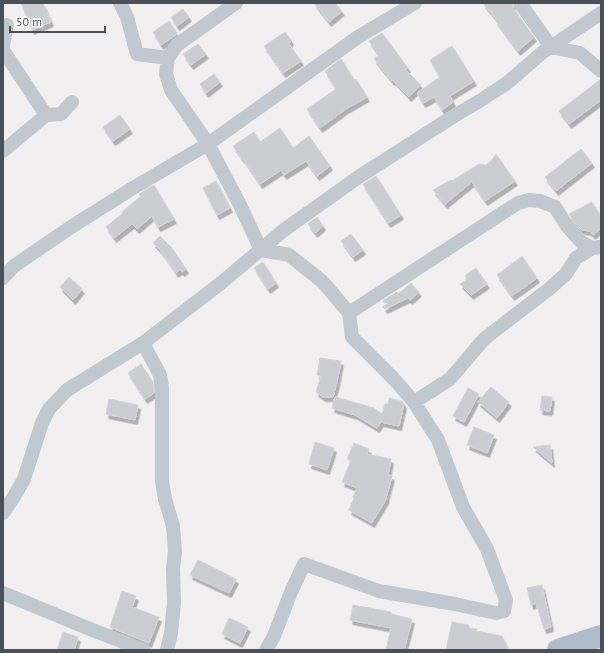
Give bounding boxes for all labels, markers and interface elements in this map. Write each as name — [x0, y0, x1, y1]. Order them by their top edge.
scale bar — [10, 8, 105, 34]
text: 50 m — [16, 14, 42, 29]

